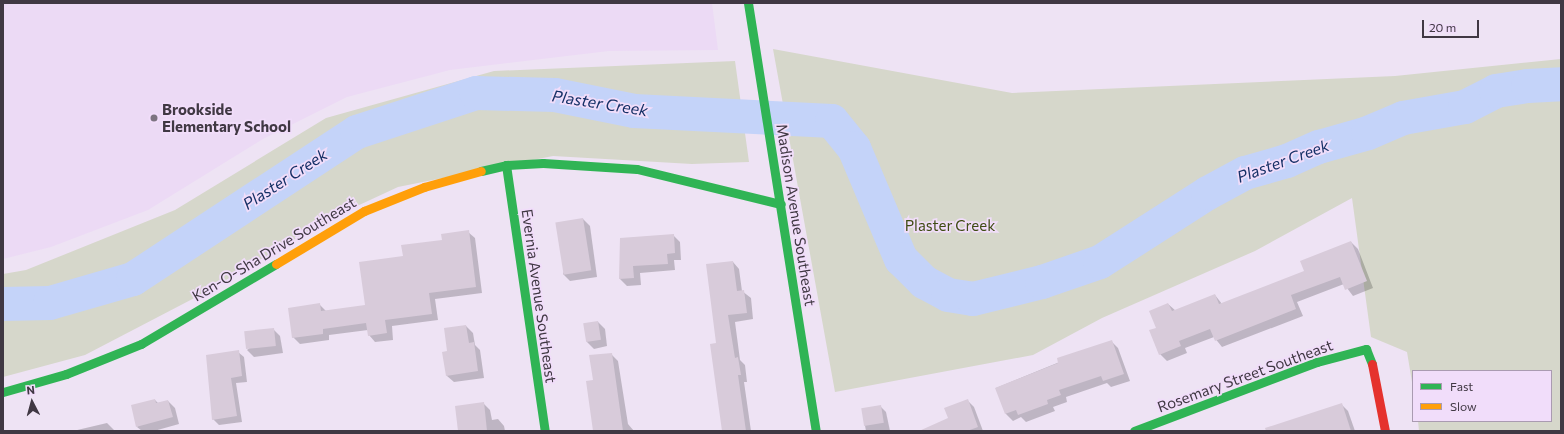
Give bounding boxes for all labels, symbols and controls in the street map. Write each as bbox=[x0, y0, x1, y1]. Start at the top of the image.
scale bar bbox=[1424, 12, 1481, 38]
text: 20 m bbox=[1429, 20, 1456, 34]
water label: Plaster Creek bbox=[551, 86, 649, 120]
place label: Brookside Elementary School bbox=[162, 100, 291, 135]
marker: Brookside Elementary School bbox=[149, 113, 159, 123]
street label: Madison Avenue Southeast bbox=[773, 123, 819, 307]
water label: Plaster Creek bbox=[1234, 135, 1332, 187]
water label: Plaster Creek bbox=[239, 145, 331, 213]
street label: Ken-O-Sha Drive Southeast bbox=[189, 193, 359, 305]
street label: Evernia Avenue Southeast bbox=[518, 208, 560, 384]
park label: Plaster Creek bbox=[905, 217, 995, 235]
street label: Rosemary Street Southeast bbox=[1155, 336, 1335, 416]
legend bbox=[1412, 370, 1552, 422]
text: Fast bbox=[1450, 379, 1473, 393]
north arrow bbox=[12, 382, 52, 422]
text: N bbox=[26, 383, 35, 396]
text: Slow bbox=[1450, 399, 1477, 413]

